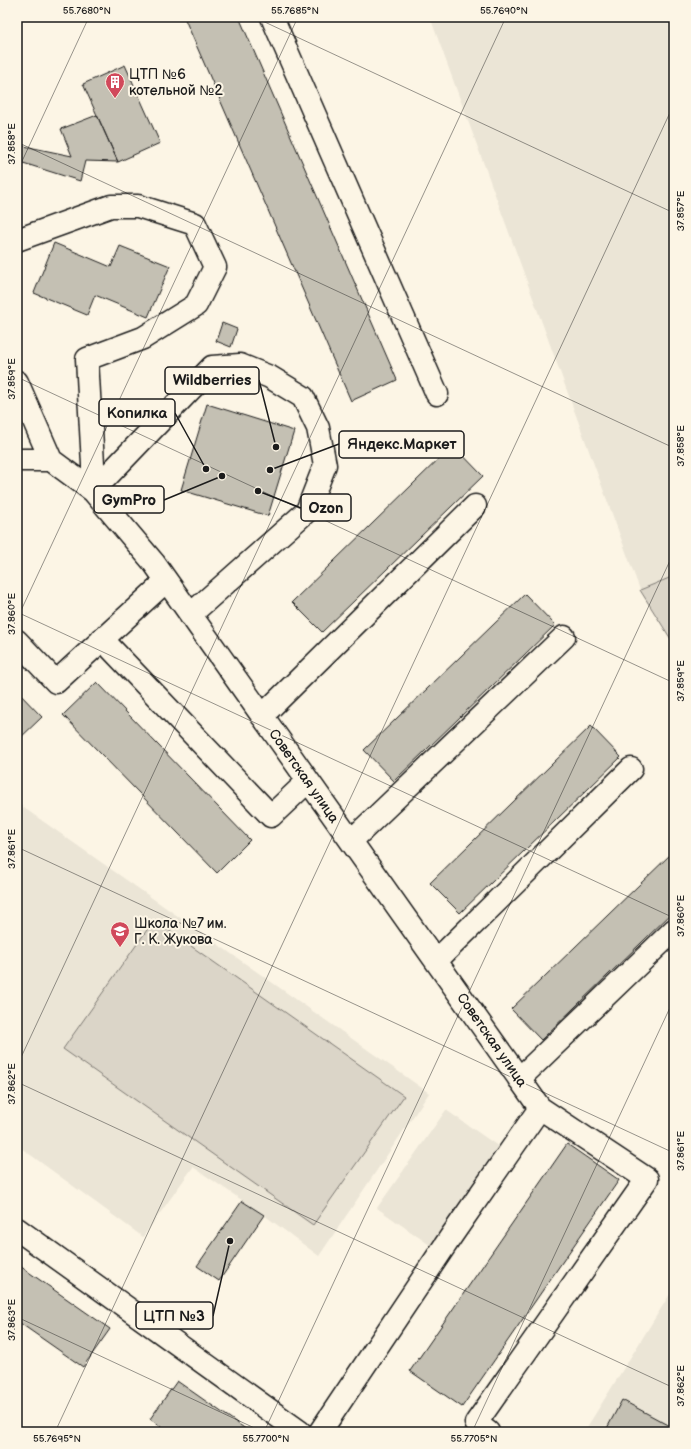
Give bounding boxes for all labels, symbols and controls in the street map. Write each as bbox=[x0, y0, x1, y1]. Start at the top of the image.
text: 55.7680°N bbox=[63, 5, 111, 17]
text: 55.7685°N bbox=[271, 5, 319, 17]
text: 55.7690°N bbox=[480, 5, 528, 17]
place label: ЦТП №6 котельной №2 bbox=[129, 66, 223, 99]
building icon: ЦТП №6 котельной №2 bbox=[104, 71, 126, 99]
text: 37.858°E bbox=[6, 123, 18, 165]
text: 37.857°E bbox=[675, 190, 687, 231]
text: 37.859°E bbox=[6, 358, 18, 400]
callout: Wildberries bbox=[165, 367, 259, 394]
text: Wildberries bbox=[173, 371, 251, 390]
callout: Копилка bbox=[99, 399, 175, 426]
text: Копилка bbox=[107, 404, 168, 423]
text: 37.858°E bbox=[675, 425, 687, 467]
callout: Яндекс.Маркет bbox=[339, 431, 464, 458]
text: Яндекс.Маркет bbox=[347, 435, 458, 454]
callout: GymPro bbox=[94, 486, 164, 513]
text: GymPro bbox=[102, 491, 157, 510]
callout: Ozon bbox=[301, 494, 351, 521]
text: Ozon bbox=[309, 499, 343, 518]
text: 37.860°E bbox=[6, 593, 18, 635]
text: 37.859°E bbox=[675, 660, 687, 702]
street label: Советская улица bbox=[265, 726, 343, 827]
text: 37.861°E bbox=[6, 829, 18, 869]
text: 37.860°E bbox=[675, 895, 687, 937]
place label: Школа №7 им. Г. К. Жукова bbox=[134, 915, 227, 948]
school or university icon: Школа №7 им. Г. К. Жукова bbox=[109, 920, 131, 948]
street label: Советская улица bbox=[453, 990, 531, 1091]
text: 37.862°E bbox=[6, 1063, 18, 1105]
text: 37.861°E bbox=[675, 1131, 687, 1171]
text: 37.863°E bbox=[6, 1299, 18, 1341]
callout: ЦТП №3 bbox=[136, 1302, 213, 1329]
text: ЦТП №3 bbox=[143, 1307, 205, 1326]
text: 37.862°E bbox=[675, 1365, 687, 1407]
text: 55.7695°N bbox=[33, 1433, 81, 1445]
text: 55.7700°N bbox=[242, 1433, 290, 1445]
text: 55.7705°N bbox=[451, 1433, 497, 1445]

